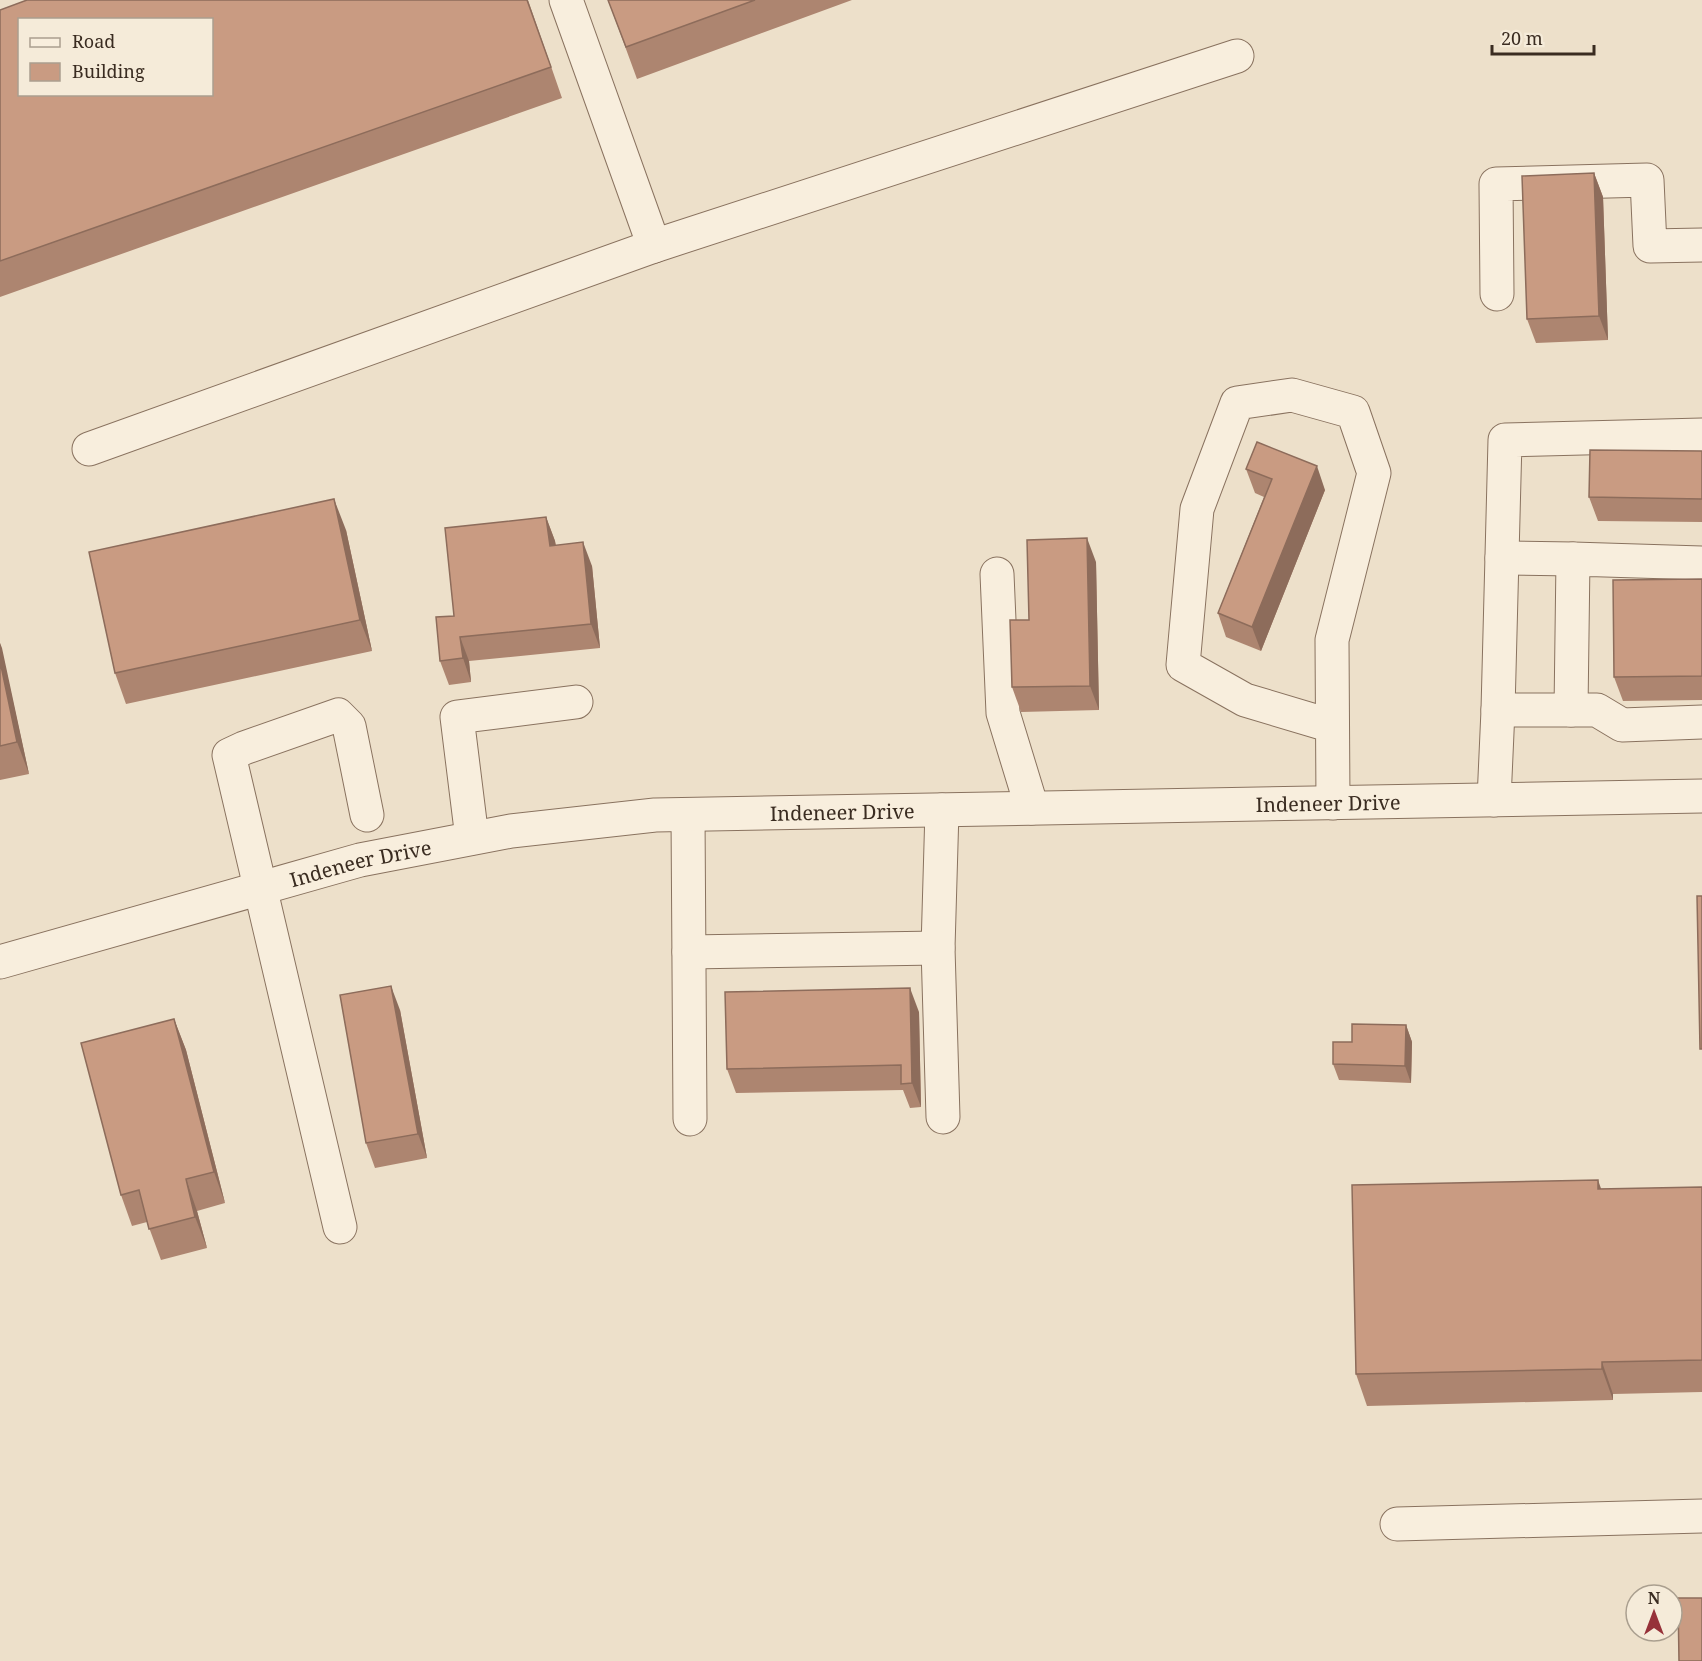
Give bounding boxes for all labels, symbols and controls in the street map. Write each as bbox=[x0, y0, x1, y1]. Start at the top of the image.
legend bbox=[18, 18, 213, 96]
scale bar bbox=[1492, 18, 1594, 56]
text: 20 m bbox=[1501, 26, 1543, 50]
text: Road bbox=[72, 29, 115, 53]
text: Building bbox=[72, 59, 145, 83]
street label: Indeneer Drive bbox=[1255, 788, 1401, 818]
street label: Indeneer Drive bbox=[769, 797, 915, 826]
street label: Indeneer Drive bbox=[286, 833, 434, 893]
north arrow bbox=[1624, 1583, 1684, 1643]
text: N bbox=[1648, 1587, 1661, 1609]

